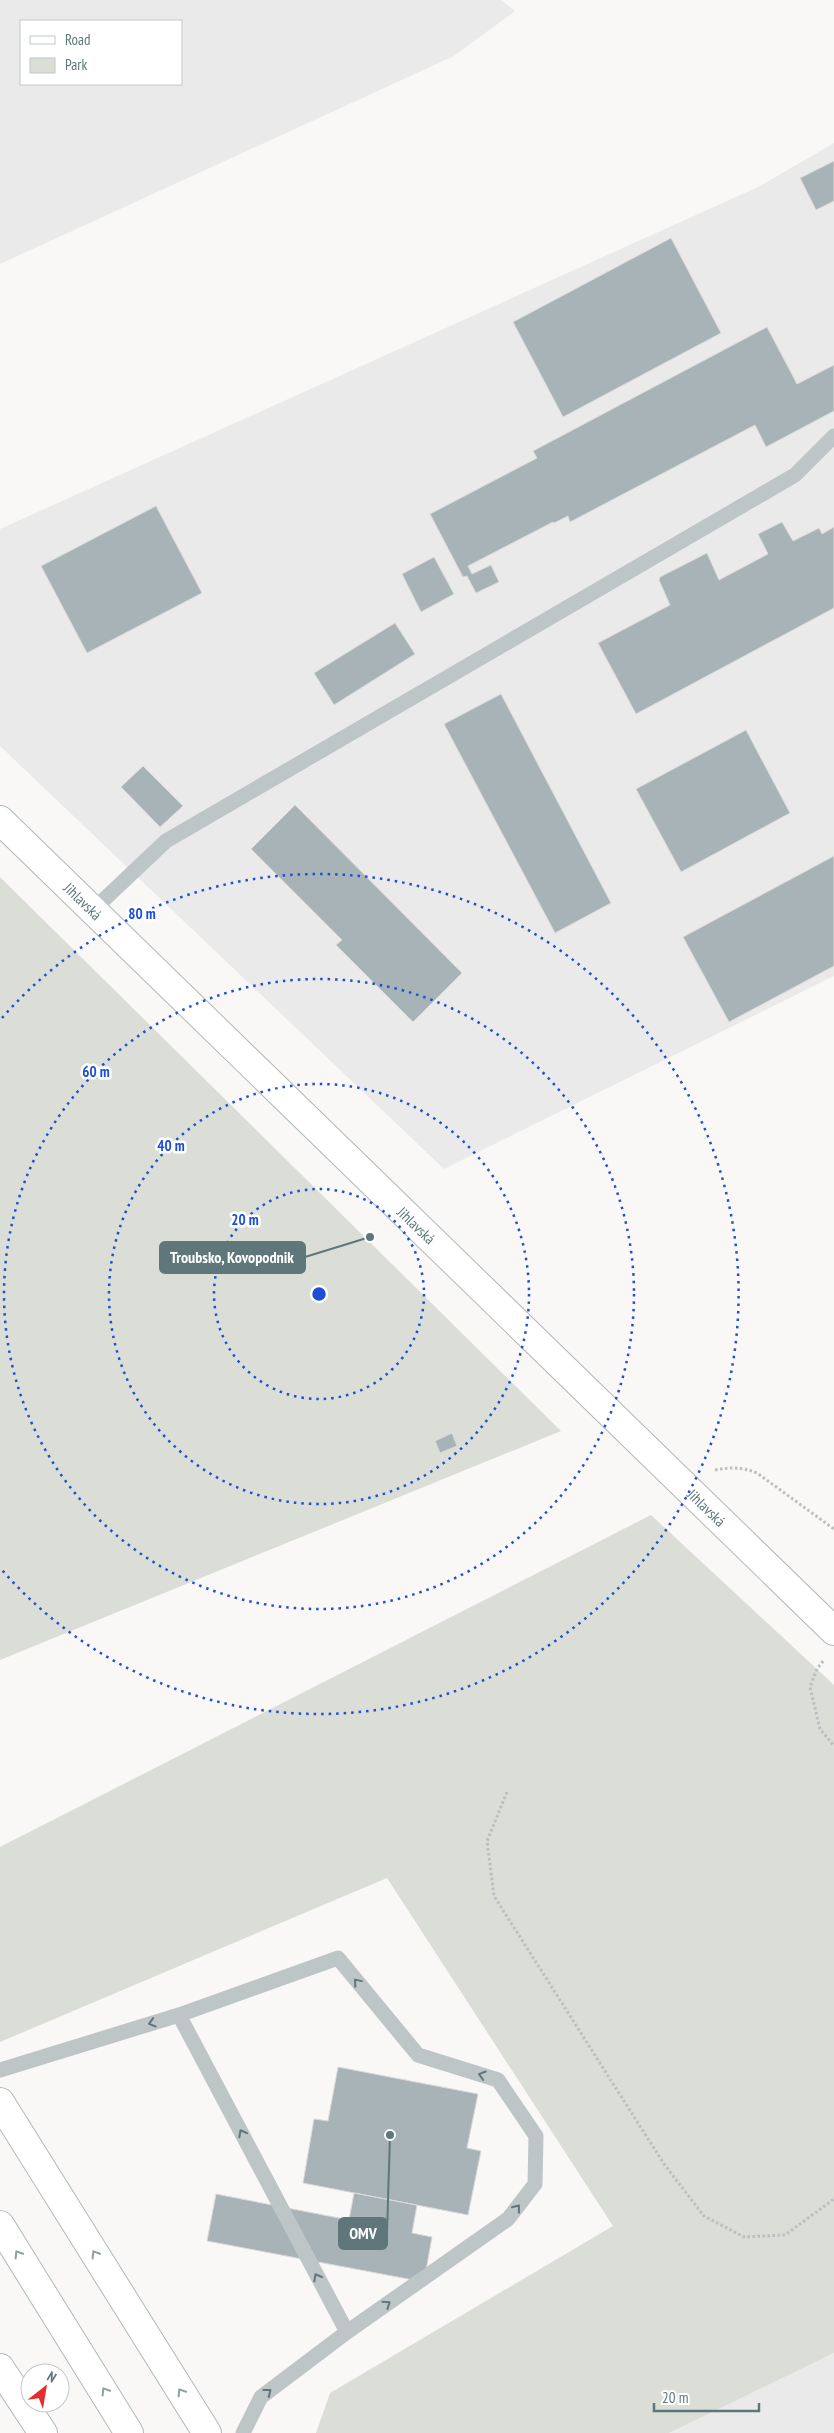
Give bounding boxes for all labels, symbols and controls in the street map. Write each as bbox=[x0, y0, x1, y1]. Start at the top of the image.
legend bbox=[20, 20, 182, 85]
text: Road bbox=[65, 30, 91, 49]
text: Park bbox=[65, 55, 87, 74]
street label: Jihlavská bbox=[59, 877, 106, 924]
text: 80 m bbox=[128, 904, 156, 923]
text: 60 m bbox=[82, 1062, 110, 1081]
text: 40 m bbox=[157, 1136, 185, 1155]
street label: Jihlavská bbox=[393, 1202, 440, 1248]
text: 20 m bbox=[231, 1210, 259, 1229]
callout: Troubsko, Kovopodnik bbox=[160, 1242, 305, 1273]
text: Troubsko, Kovopodnik bbox=[170, 1247, 294, 1267]
centre of rings bbox=[310, 1285, 328, 1303]
street label: Jihlavská bbox=[683, 1484, 730, 1530]
one-way arrow bbox=[354, 1978, 363, 1987]
one-way arrow bbox=[148, 2018, 156, 2028]
one-way arrow bbox=[478, 2071, 487, 2081]
one-way arrow bbox=[238, 2129, 248, 2138]
one-way arrow bbox=[511, 2204, 520, 2213]
callout: OMV bbox=[339, 2218, 387, 2249]
text: OMV bbox=[349, 2223, 378, 2243]
one-way arrow bbox=[15, 2250, 24, 2259]
one-way arrow bbox=[92, 2250, 101, 2259]
one-way arrow bbox=[314, 2273, 324, 2282]
one-way arrow bbox=[381, 2301, 391, 2310]
north arrow bbox=[20, 2363, 70, 2413]
text: N bbox=[44, 2367, 60, 2387]
scale bar bbox=[654, 2380, 759, 2412]
one-way arrow bbox=[101, 2387, 111, 2396]
one-way arrow bbox=[178, 2388, 187, 2397]
text: 20 m bbox=[662, 2388, 688, 2407]
one-way arrow bbox=[262, 2389, 271, 2398]

